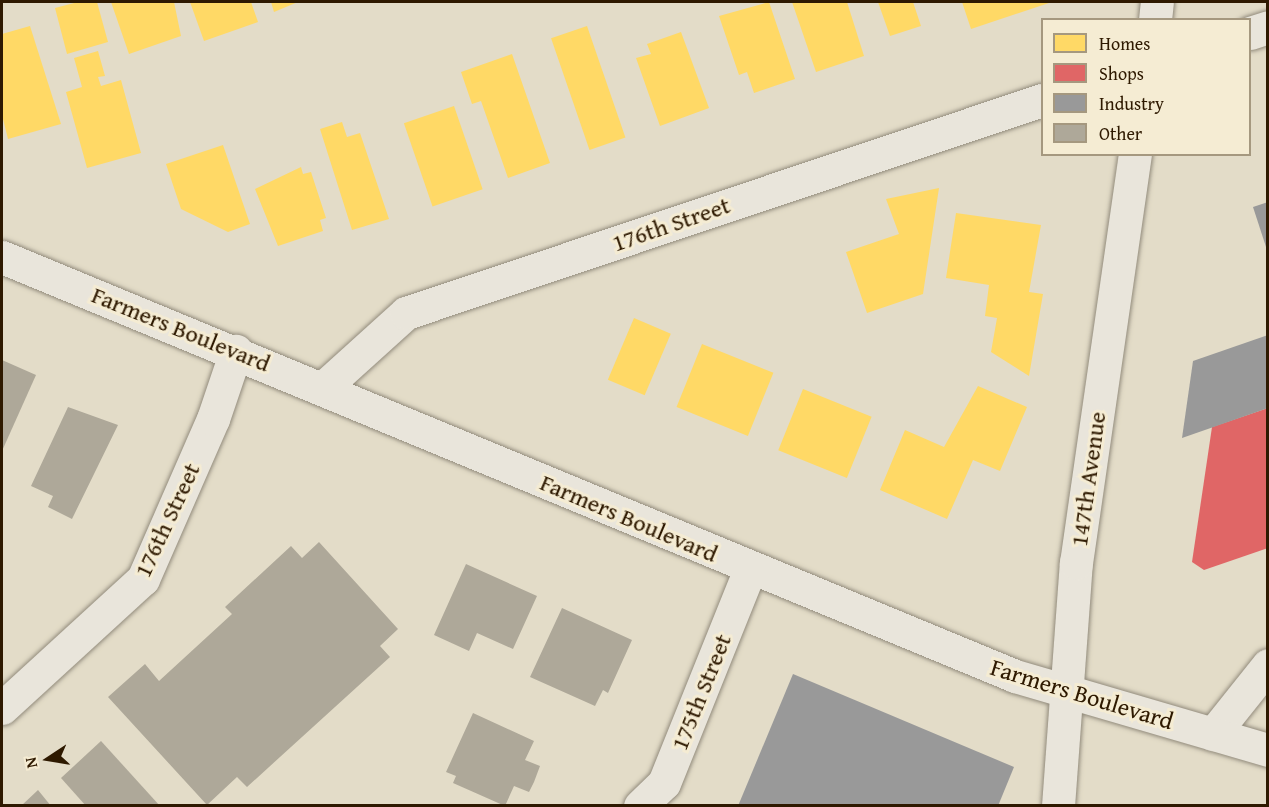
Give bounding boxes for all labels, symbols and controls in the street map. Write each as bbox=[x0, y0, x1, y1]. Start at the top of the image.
legend bbox=[1041, 18, 1251, 156]
text: Homes bbox=[1099, 30, 1150, 57]
text: Shops bbox=[1099, 60, 1144, 87]
text: Industry bbox=[1099, 90, 1164, 117]
text: Other bbox=[1099, 120, 1142, 147]
street label: 176th Street bbox=[608, 190, 734, 258]
street label: Farmers Boulevard bbox=[88, 280, 274, 378]
street label: 147th Avenue bbox=[1064, 410, 1112, 548]
street label: 176th Street bbox=[128, 458, 206, 582]
street label: Farmers Boulevard bbox=[536, 468, 722, 568]
street label: 175th Street bbox=[665, 630, 737, 754]
street label: Farmers Boulevard bbox=[987, 652, 1177, 736]
north arrow bbox=[18, 729, 78, 789]
text: N bbox=[18, 755, 43, 770]

